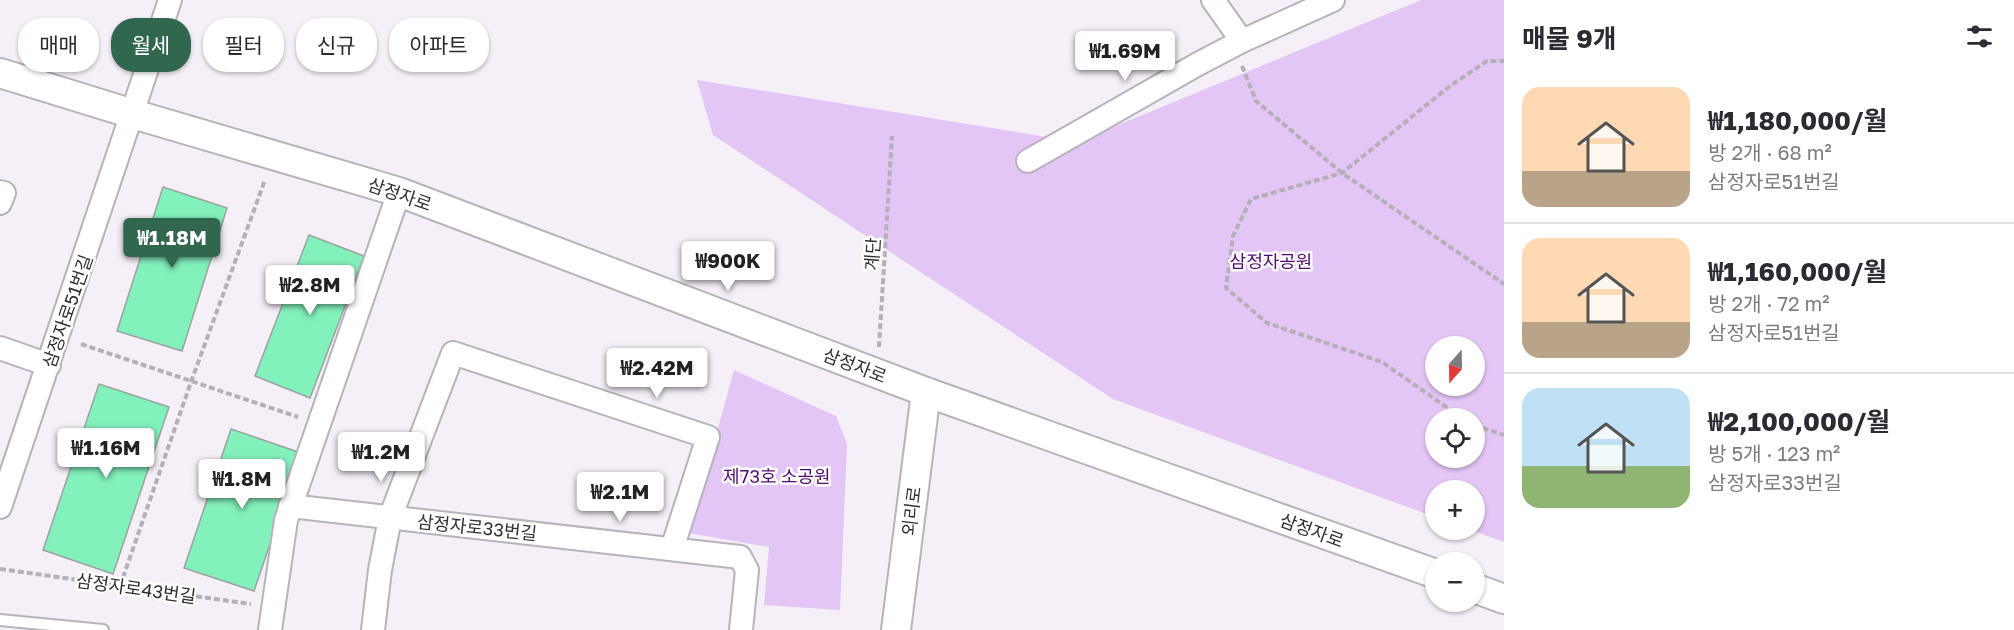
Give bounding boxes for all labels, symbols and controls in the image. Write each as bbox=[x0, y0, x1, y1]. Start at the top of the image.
chip: 매매 bbox=[18, 18, 99, 72]
chip: 월세 bbox=[111, 18, 191, 72]
chip: 필터 bbox=[203, 18, 284, 72]
chip: 신규 bbox=[296, 18, 377, 72]
chip: 아파트 bbox=[389, 18, 489, 72]
icon: filters bbox=[1963, 20, 1996, 53]
text: 매물 9개 bbox=[1522, 23, 1617, 54]
pin: ₩1.69M bbox=[1076, 31, 1174, 82]
text: ₩1.69M bbox=[1089, 38, 1161, 62]
text: ₩1,180,000/월 bbox=[1708, 105, 1887, 136]
icon: home bbox=[1570, 111, 1642, 183]
text: 방 2개 · 68 m² bbox=[1708, 140, 1832, 164]
text: 삼정자로51번길 bbox=[1708, 169, 1840, 193]
street label: 삼정자로 bbox=[365, 173, 435, 215]
pin: ₩1.18M bbox=[123, 218, 221, 269]
text: ₩1.18M bbox=[137, 225, 207, 249]
street label: 계단 bbox=[860, 237, 884, 271]
pin: ₩900K bbox=[686, 241, 770, 292]
text: ₩900K bbox=[696, 248, 761, 272]
park label: 삼정자공원 bbox=[1230, 250, 1312, 272]
street label: 삼정자로51번길 bbox=[37, 251, 97, 371]
text: ₩1,160,000/월 bbox=[1708, 256, 1887, 287]
icon: home bbox=[1570, 262, 1642, 334]
pin: ₩2.8M bbox=[268, 265, 352, 316]
text: ₩2.8M bbox=[280, 272, 341, 296]
text: 방 2개 · 72 m² bbox=[1708, 291, 1830, 315]
text: 삼정자로51번길 bbox=[1708, 320, 1840, 344]
north arrow bbox=[1425, 336, 1485, 396]
map controls bbox=[1425, 336, 1485, 612]
street label: 삼정자로 bbox=[820, 343, 890, 387]
pin: ₩2.42M bbox=[608, 348, 706, 399]
text: ₩2.42M bbox=[621, 355, 693, 379]
text: ₩2,100,000/월 bbox=[1708, 406, 1890, 437]
button: locate bbox=[1425, 408, 1485, 468]
icon: home bbox=[1570, 412, 1642, 484]
pin: ₩1.16M bbox=[57, 428, 155, 479]
pin: ₩1.2M bbox=[339, 432, 423, 483]
text: ₩1.16M bbox=[71, 435, 141, 459]
text: ₩1.2M bbox=[352, 439, 410, 463]
text: 방 5개 · 123 m² bbox=[1708, 441, 1840, 465]
pin: ₩1.8M bbox=[200, 459, 284, 510]
park label: 제73호 소공원 bbox=[723, 465, 831, 487]
text: ₩1.8M bbox=[212, 466, 272, 490]
text: 삼정자로33번길 bbox=[1708, 470, 1842, 494]
pin: ₩2.1M bbox=[578, 472, 662, 523]
text: ₩2.1M bbox=[591, 479, 649, 503]
button: + bbox=[1425, 480, 1485, 540]
street label: 외리로 bbox=[897, 485, 925, 537]
street label: 삼정자로 bbox=[1277, 508, 1347, 552]
street label: 삼정자로33번길 bbox=[416, 510, 538, 544]
button: − bbox=[1425, 552, 1485, 612]
street label: 삼정자로43번길 bbox=[75, 569, 197, 607]

